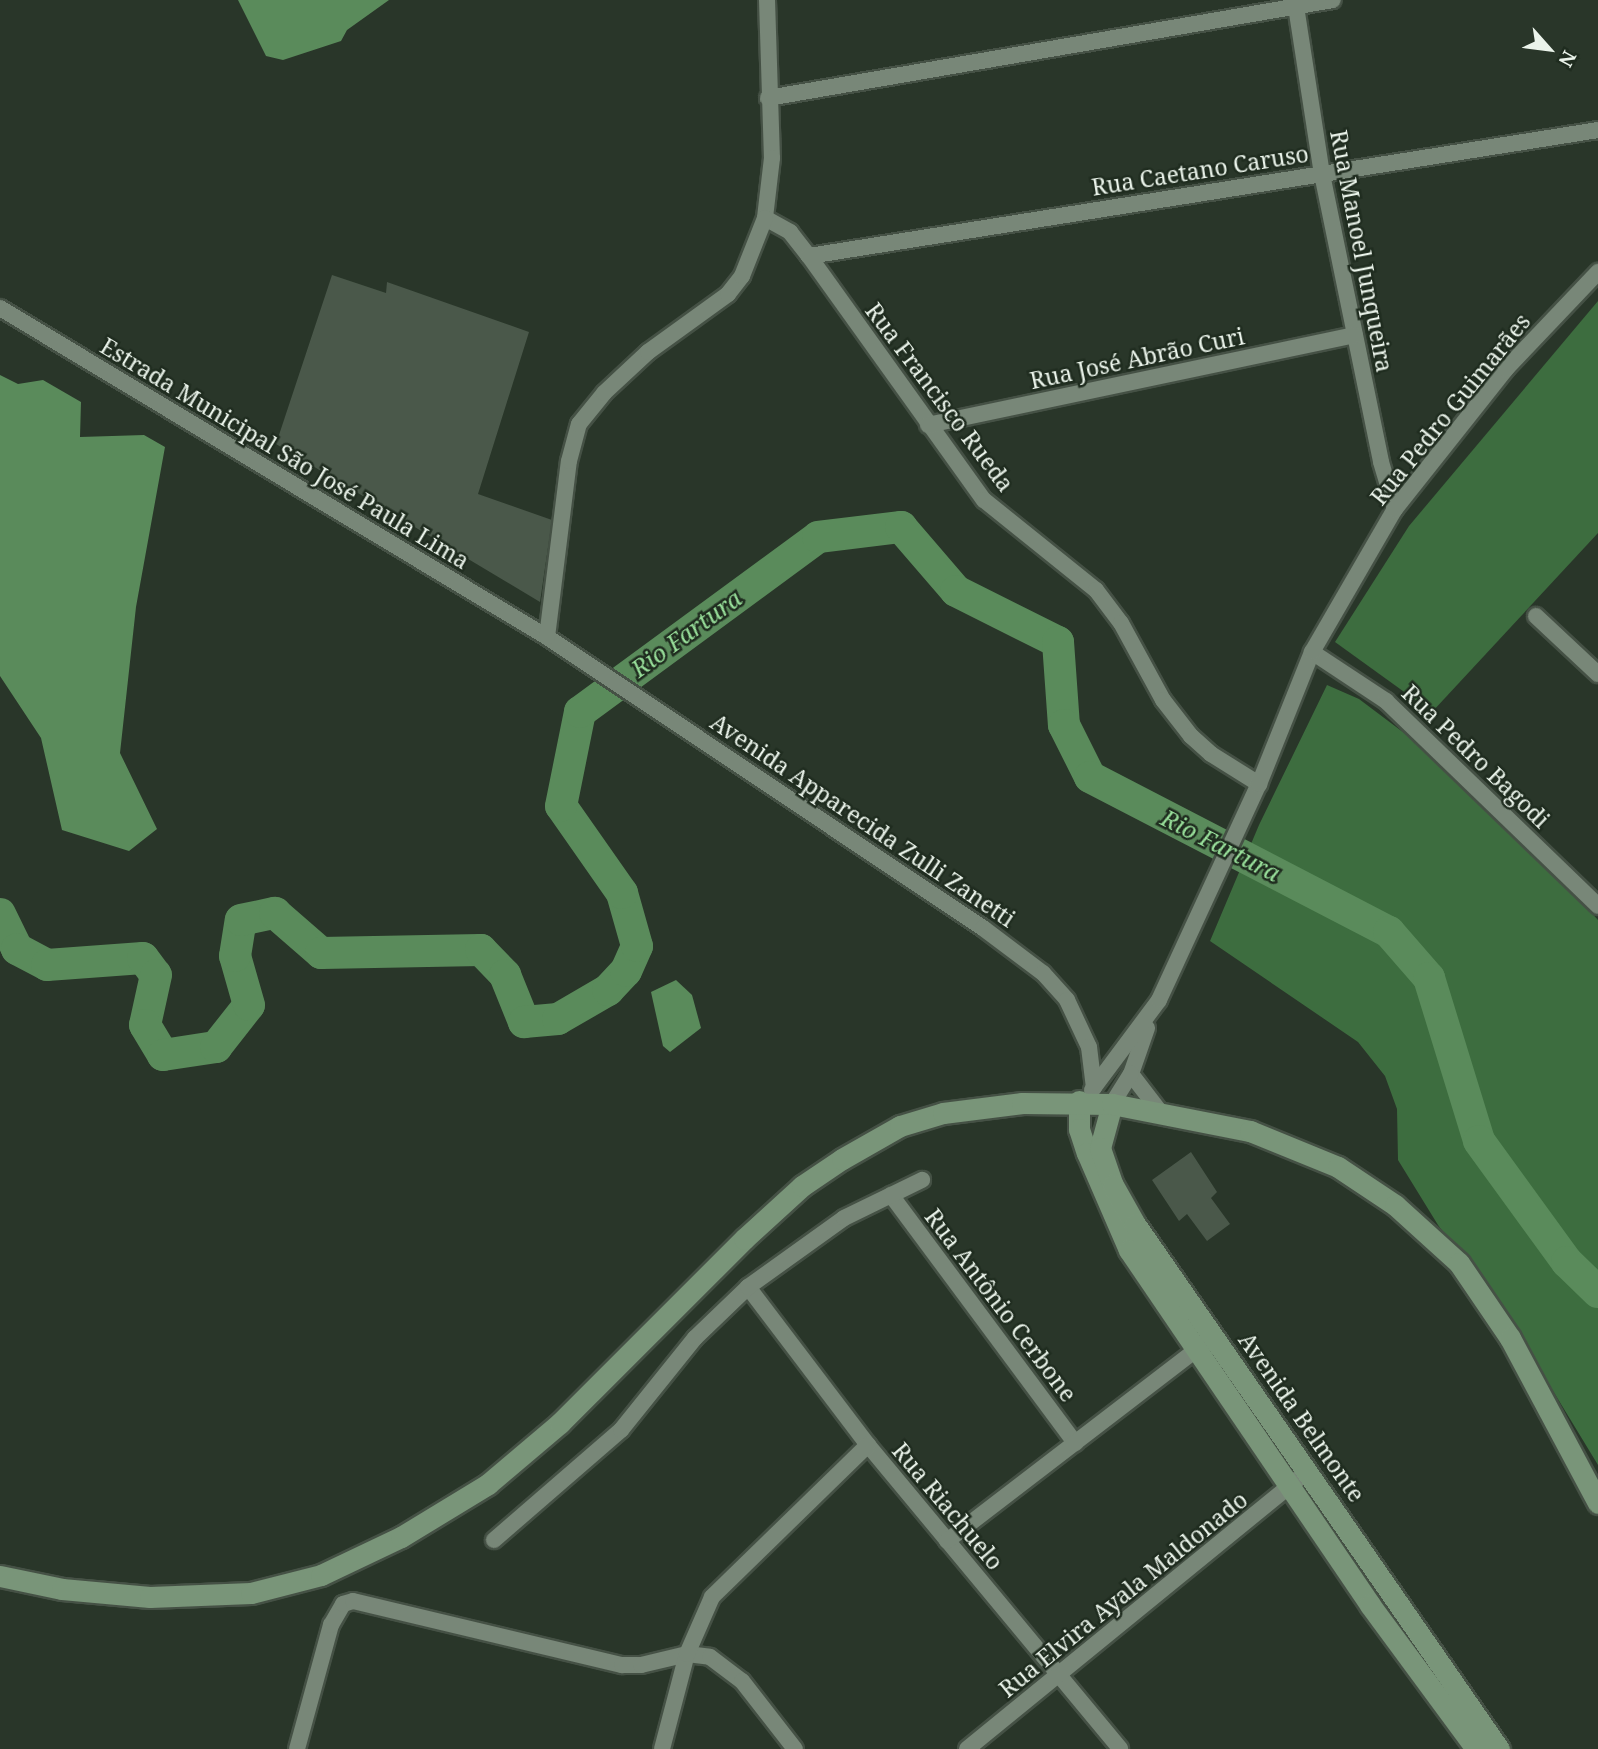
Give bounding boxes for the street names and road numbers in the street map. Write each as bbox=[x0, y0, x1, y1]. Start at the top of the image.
street label: Rua Manoel Junqueira bbox=[1325, 128, 1399, 374]
street label: Rua Caetano Caruso bbox=[1090, 139, 1310, 201]
street label: Rua Francisco Rueda bbox=[860, 297, 1020, 497]
street label: Rua Pedro Guimarães bbox=[1364, 308, 1536, 510]
street label: Rua José Abrão Curi bbox=[1027, 322, 1247, 394]
street label: Estrada Municipal São José Paula Lima bbox=[96, 332, 474, 574]
street label: Rua Pedro Bagodi bbox=[1397, 679, 1555, 833]
street label: Avenida Apparecida Zulli Zanetti bbox=[706, 708, 1020, 932]
street label: Rua Antônio Cerbone bbox=[919, 1203, 1083, 1407]
street label: Avenida Belmonte bbox=[1233, 1327, 1371, 1507]
street label: Rua Riachuelo bbox=[887, 1437, 1009, 1575]
street label: Rua Elvira Ayala Maldonado bbox=[993, 1485, 1253, 1703]

